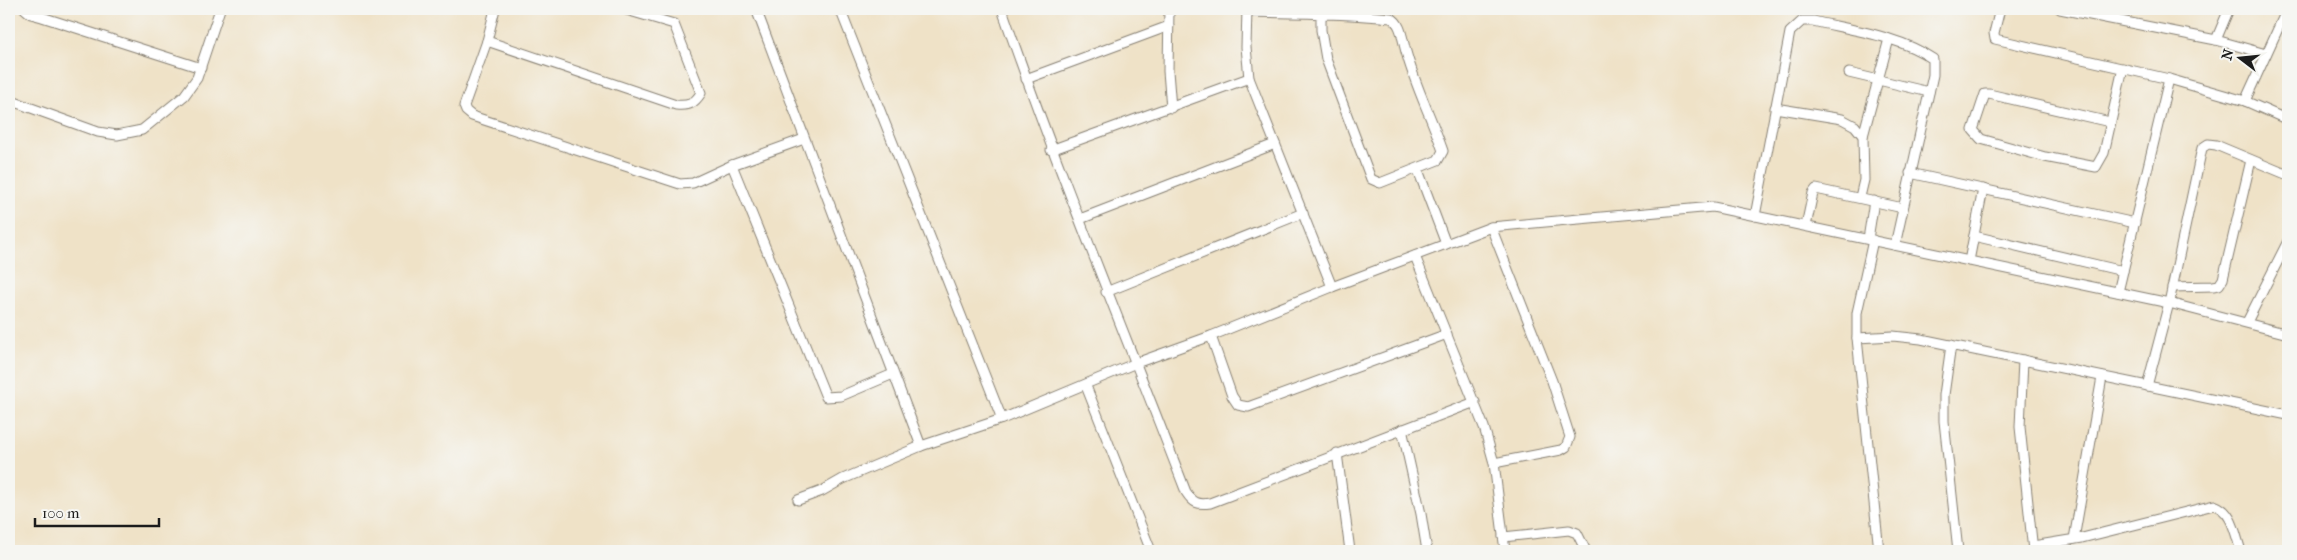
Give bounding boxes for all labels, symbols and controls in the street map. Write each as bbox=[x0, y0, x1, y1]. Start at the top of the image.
north arrow bbox=[2214, 32, 2264, 82]
text: N bbox=[2218, 47, 2238, 62]
scale bar bbox=[35, 495, 159, 527]
text: 100 m bbox=[42, 504, 80, 522]

